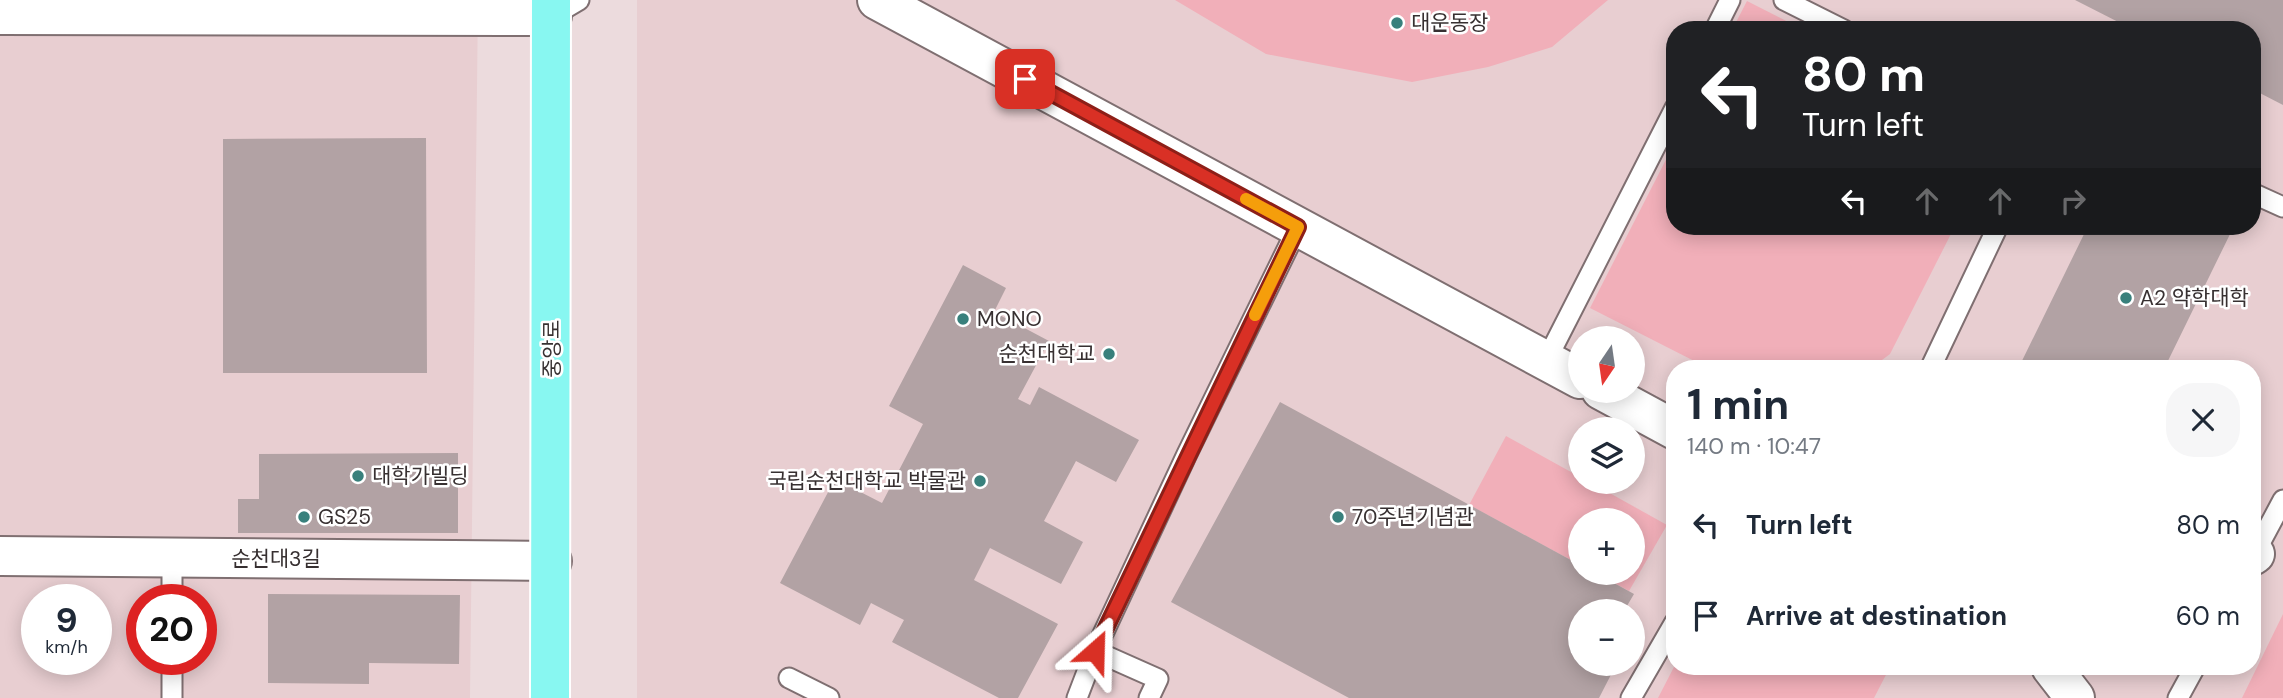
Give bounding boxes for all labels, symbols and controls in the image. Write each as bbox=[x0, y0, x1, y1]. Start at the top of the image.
place label: 대운동장 bbox=[1411, 9, 1488, 37]
marker: 대운동장 bbox=[1389, 15, 1405, 31]
text: 80 m bbox=[1802, 42, 1925, 106]
pin bbox=[995, 49, 1055, 109]
icon: left bbox=[1687, 49, 1778, 140]
icon: arrive bbox=[1006, 60, 1044, 98]
text: Turn left bbox=[1802, 104, 1924, 146]
icon: left bbox=[1835, 182, 1873, 220]
icon: ahead bbox=[1908, 182, 1946, 220]
icon: ahead bbox=[1981, 182, 2019, 220]
icon: right bbox=[2054, 182, 2092, 220]
place label: A2 약학대학 bbox=[2140, 284, 2249, 312]
marker: A2 약학대학 bbox=[2118, 290, 2134, 306]
place label: MONO bbox=[977, 305, 1042, 333]
marker: MONO bbox=[955, 311, 971, 327]
street label: 중앙로 bbox=[538, 320, 566, 378]
north arrow bbox=[1568, 326, 1645, 402]
map controls bbox=[1568, 326, 1645, 676]
place label: 순천대학교 bbox=[998, 340, 1095, 368]
marker: 순천대학교 bbox=[1101, 346, 1117, 362]
text: 1 min bbox=[1687, 377, 1789, 432]
button: close bbox=[2166, 383, 2240, 457]
button: layers bbox=[1568, 417, 1645, 494]
text: 140 m · 10:47 bbox=[1687, 431, 1821, 461]
place label: 대학가빌딩 bbox=[372, 462, 469, 490]
place label: 국립순천대학교 박물관 bbox=[767, 467, 966, 495]
marker: 대학가빌딩 bbox=[350, 468, 366, 484]
marker: 국립순천대학교 박물관 bbox=[972, 473, 988, 489]
place label: GS25 bbox=[318, 503, 371, 531]
place label: 70주년기념관 bbox=[1352, 503, 1474, 531]
icon: left bbox=[1687, 506, 1725, 544]
button: + bbox=[1568, 508, 1645, 585]
text: Turn left bbox=[1746, 508, 1853, 542]
text: 80 m bbox=[2176, 508, 2240, 542]
marker: GS25 bbox=[296, 509, 312, 525]
marker: 70주년기념관 bbox=[1330, 509, 1346, 525]
street label: 순천대3길 bbox=[231, 545, 321, 573]
speed limit sign: 20 bbox=[126, 584, 217, 675]
text: 9 bbox=[55, 597, 78, 643]
icon: arrive bbox=[1687, 597, 1725, 635]
button: − bbox=[1568, 599, 1645, 676]
text: Arrive at destination bbox=[1746, 599, 2007, 633]
text: 60 m bbox=[2176, 599, 2240, 633]
position arrow bbox=[1058, 614, 1132, 688]
text: km/h bbox=[45, 635, 88, 659]

